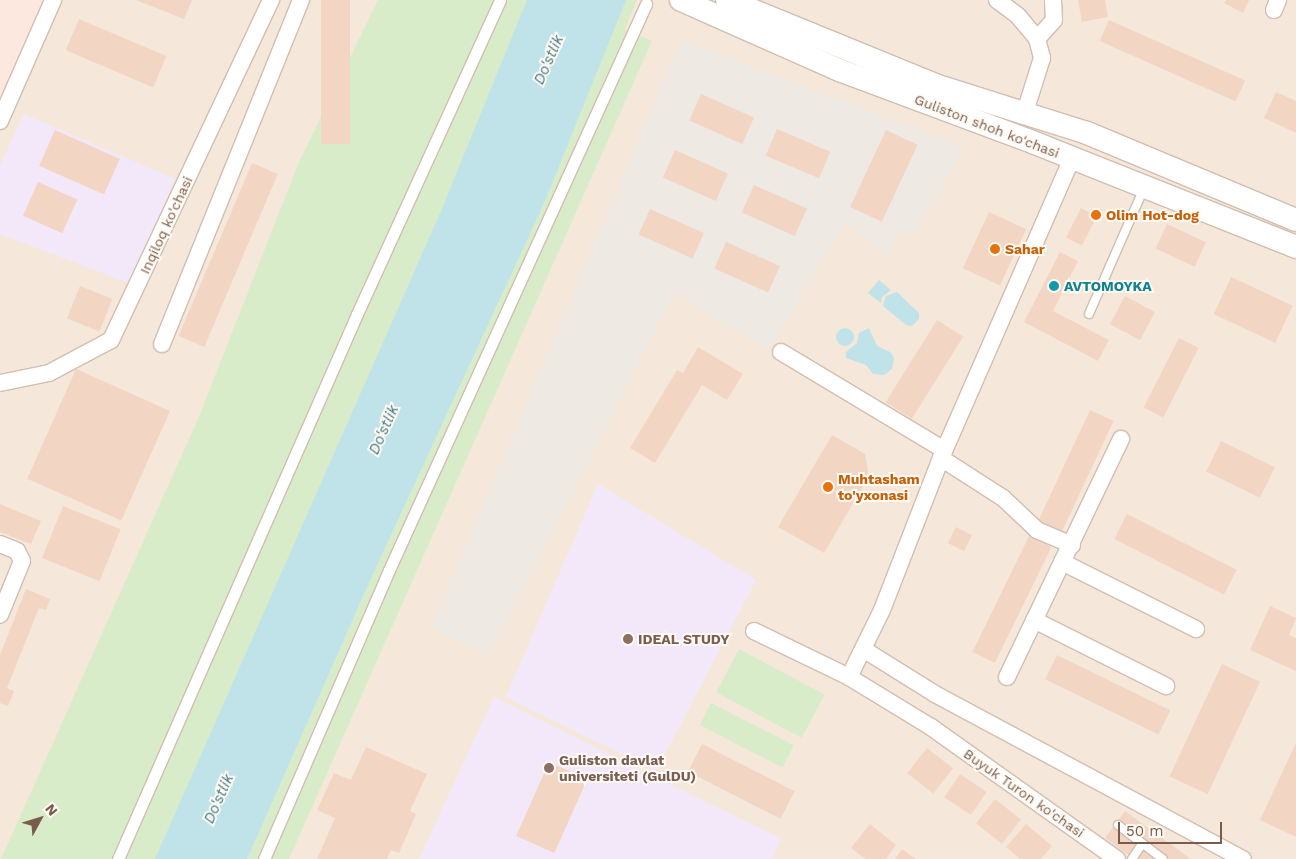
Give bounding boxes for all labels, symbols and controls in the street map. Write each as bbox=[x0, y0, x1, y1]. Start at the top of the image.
water label: Do'stlik bbox=[530, 33, 568, 87]
street label: Guliston shoh ko'chasi bbox=[912, 91, 1062, 161]
street label: Inqiloq ko'chasi bbox=[136, 173, 196, 277]
place label: Olim Hot-dog bbox=[1106, 207, 1199, 223]
marker: Olim Hot-dog bbox=[1090, 209, 1102, 221]
place label: Sahar bbox=[1005, 241, 1045, 257]
marker: Sahar bbox=[989, 243, 1001, 255]
place label: AVTOMOYKA bbox=[1064, 278, 1152, 294]
marker: AVTOMOYKA bbox=[1048, 280, 1060, 292]
water label: Do'stlik bbox=[365, 403, 403, 457]
place label: Muhtasham to'yxonasi bbox=[838, 471, 920, 504]
marker: Muhtasham to'yxonasi bbox=[822, 481, 834, 493]
place label: IDEAL STUDY bbox=[638, 631, 730, 647]
marker: IDEAL STUDY bbox=[622, 633, 634, 645]
street label: Buyuk Turon ko'chasi bbox=[960, 745, 1088, 841]
place label: Guliston davlat universiteti (GulDU) bbox=[559, 752, 696, 784]
marker: Guliston davlat universiteti (GulDU) bbox=[543, 762, 555, 774]
water label: Do'stlik bbox=[200, 772, 238, 826]
north arrow bbox=[15, 794, 65, 844]
text: N bbox=[42, 800, 61, 819]
scale bar bbox=[1121, 812, 1225, 844]
text: 50 m bbox=[1126, 822, 1163, 840]

